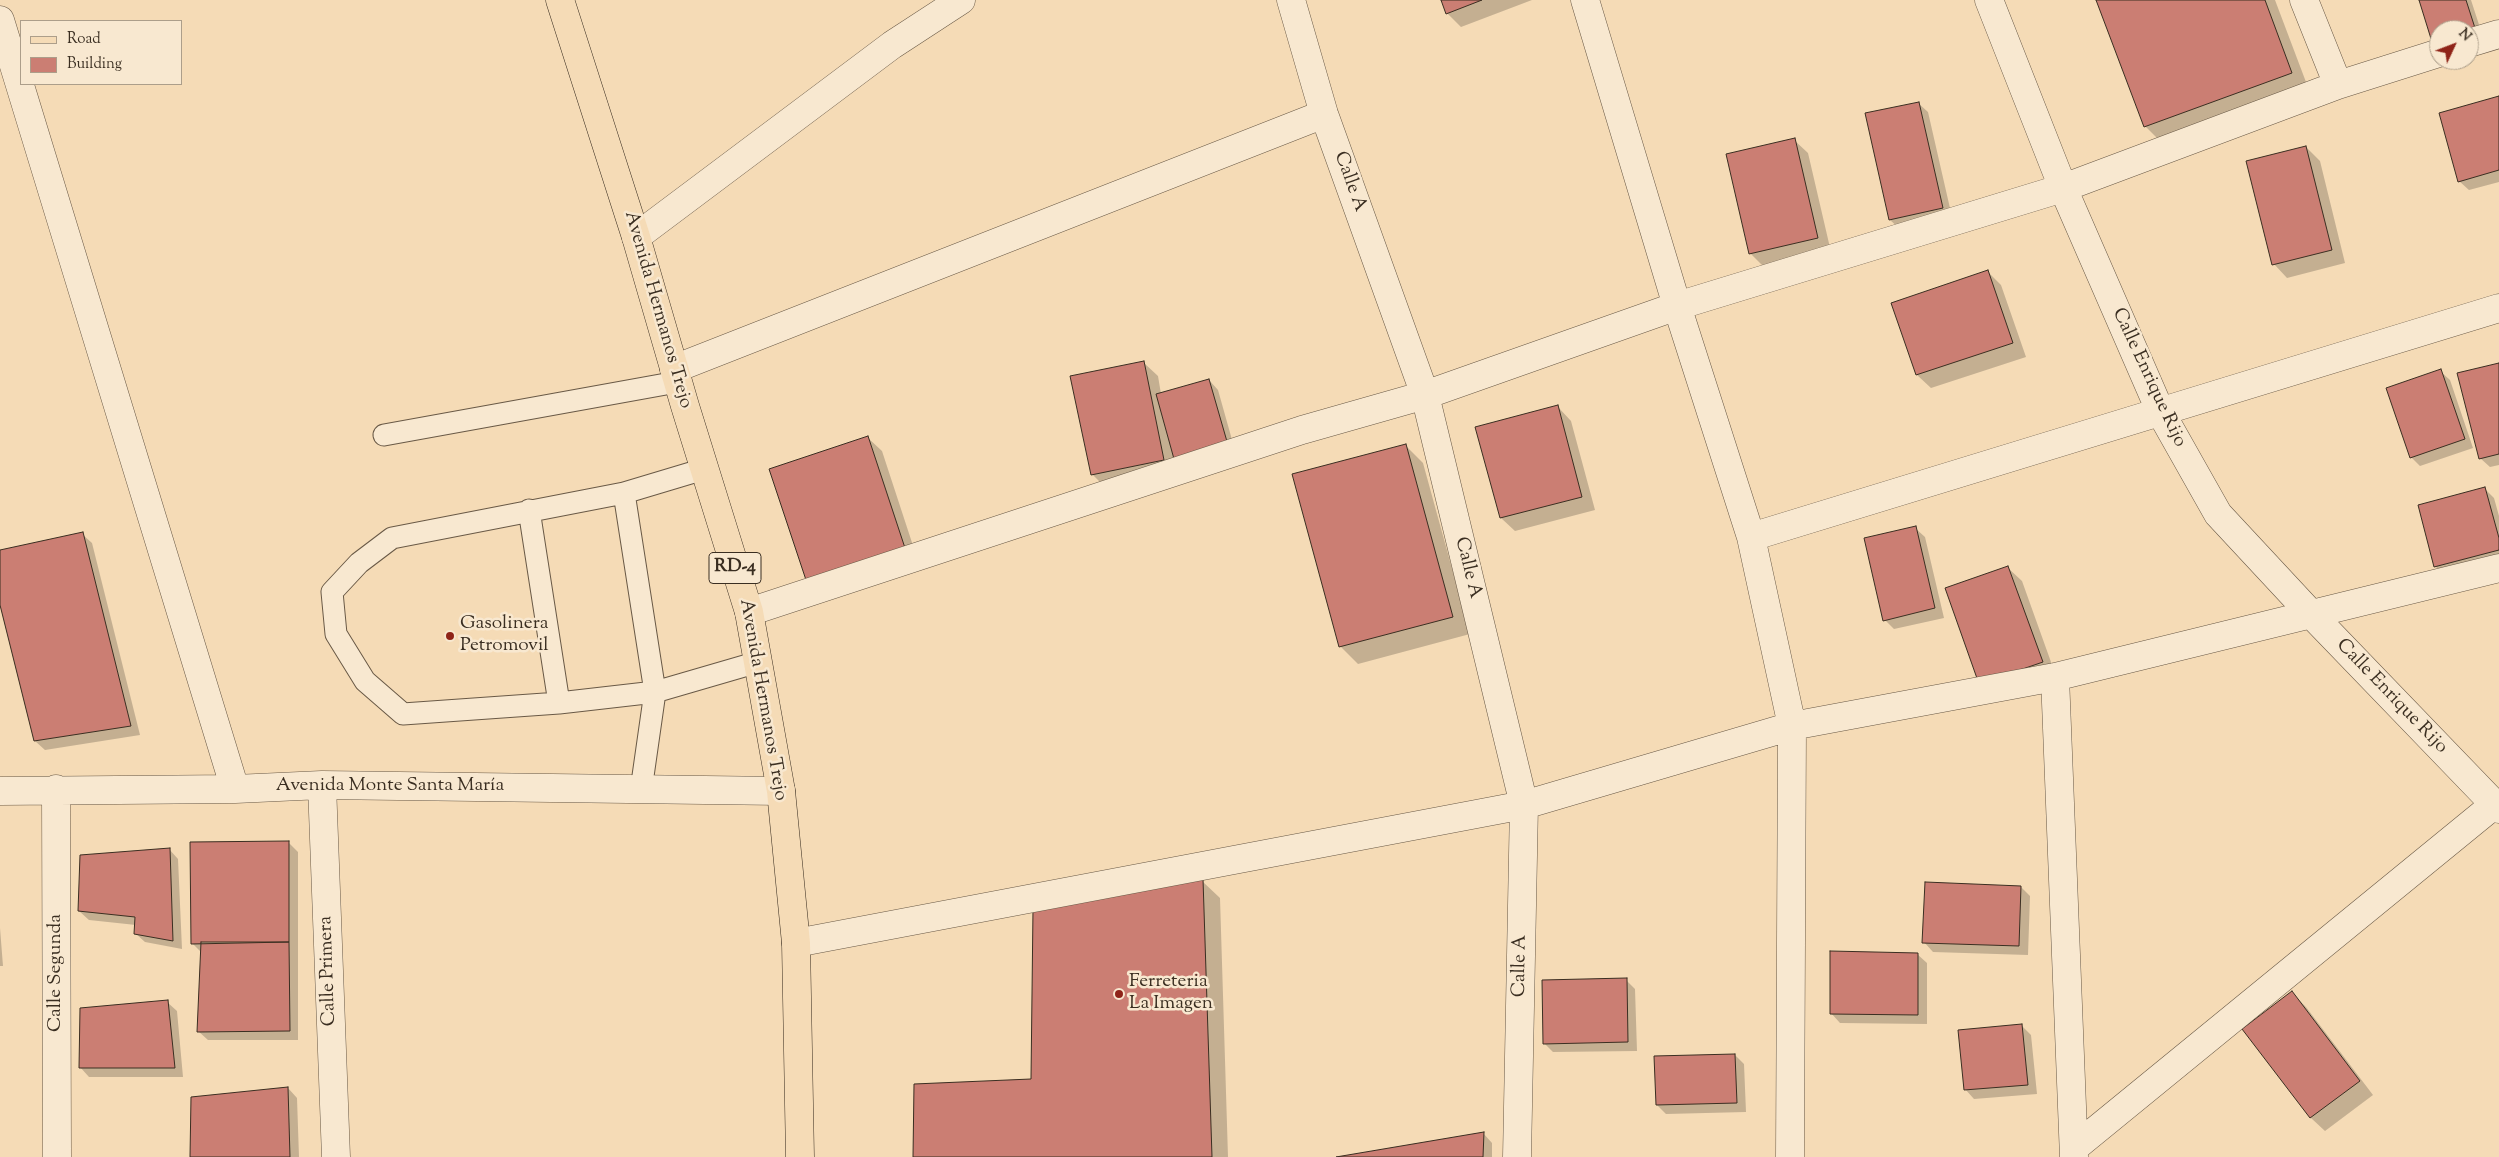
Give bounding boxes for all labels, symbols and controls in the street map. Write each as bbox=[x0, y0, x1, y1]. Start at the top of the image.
legend bbox=[20, 20, 182, 85]
north arrow bbox=[2429, 20, 2479, 70]
text: N bbox=[2453, 25, 2475, 46]
text: Road bbox=[67, 29, 101, 50]
text: Building bbox=[67, 54, 122, 75]
street label: Calle A bbox=[1328, 149, 1370, 215]
street label: Avenida Hermanos Trejo bbox=[618, 209, 696, 411]
street label: Calle Enrique Rijo bbox=[2106, 305, 2190, 451]
street label: Calle A bbox=[1448, 535, 1486, 601]
road number: RD-4 bbox=[709, 552, 761, 584]
street label: Avenida Hermanos Trejo bbox=[733, 597, 791, 803]
place label: Gasolinera Petromovil bbox=[460, 614, 549, 658]
marker: Gasolinera Petromovil bbox=[444, 630, 456, 642]
street label: Calle Enrique Rijo bbox=[2330, 635, 2452, 759]
street label: Avenida Monte Santa María bbox=[276, 776, 504, 798]
street label: Calle Segunda bbox=[46, 914, 68, 1032]
street label: Calle Primera bbox=[316, 915, 342, 1027]
street label: Calle A bbox=[1509, 935, 1533, 997]
place label: Ferreteria La Imagen bbox=[1129, 972, 1213, 1016]
marker: Ferreteria La Imagen bbox=[1113, 988, 1125, 1000]

